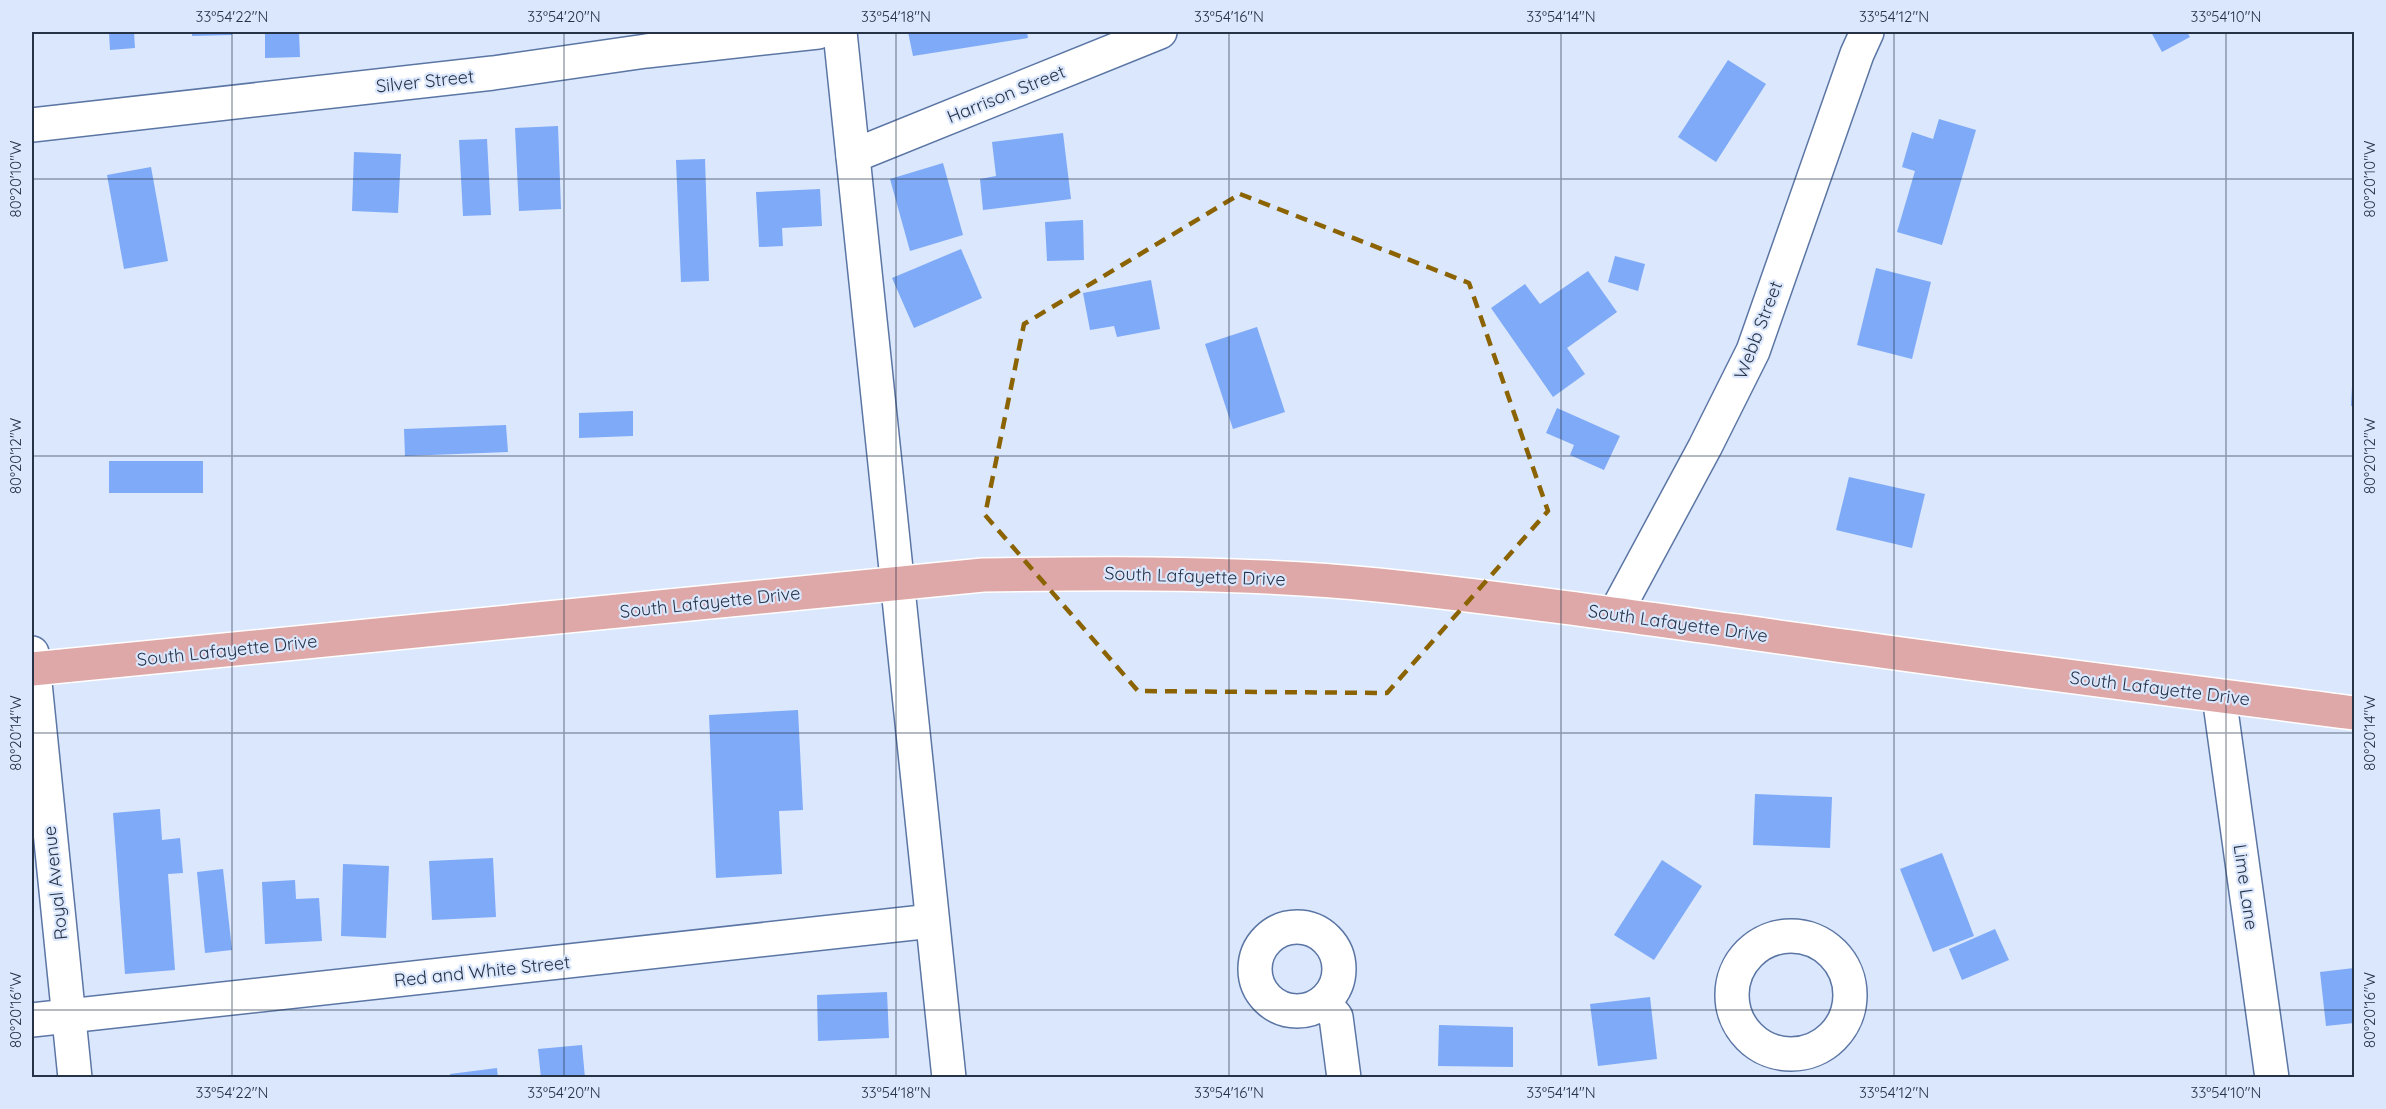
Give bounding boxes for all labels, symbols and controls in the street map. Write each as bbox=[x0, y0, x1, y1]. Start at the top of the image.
text: 33°54'22"N bbox=[196, 7, 268, 26]
text: 33°54'20"N bbox=[527, 7, 601, 26]
text: 33°54'18"N bbox=[861, 7, 931, 26]
text: 33°54'16"N bbox=[1194, 7, 1264, 26]
text: 33°54'14"N bbox=[1526, 7, 1596, 26]
text: 33°54'12"N bbox=[1859, 7, 1929, 26]
text: 33°54'10"N bbox=[2191, 7, 2261, 26]
street label: Harrison Street bbox=[944, 60, 1068, 128]
street label: Silver Street bbox=[375, 64, 475, 98]
text: 80°20'10"W bbox=[6, 140, 25, 217]
text: 80°20'10"W bbox=[2360, 140, 2379, 217]
street label: Webb Street bbox=[1729, 278, 1787, 382]
text: 80°20'12"W bbox=[6, 417, 25, 494]
text: 80°20'12"W bbox=[2360, 417, 2379, 494]
street label: South Lafayette Drive bbox=[1104, 561, 1286, 591]
street label: South Lafayette Drive bbox=[619, 581, 801, 623]
street label: South Lafayette Drive bbox=[1587, 599, 1769, 647]
street label: South Lafayette Drive bbox=[136, 629, 318, 671]
street label: South Lafayette Drive bbox=[2069, 666, 2251, 710]
text: 80°20'14"W bbox=[6, 695, 25, 771]
text: 80°20'14"W bbox=[2360, 695, 2379, 771]
street label: Royal Avenue bbox=[38, 825, 72, 941]
street label: Lime Lane bbox=[2229, 843, 2263, 931]
street label: Red and White Street bbox=[393, 950, 571, 992]
text: 80°20'16"W bbox=[6, 971, 25, 1048]
text: 80°20'16"W bbox=[2360, 971, 2379, 1048]
text: 33°54'22"N bbox=[196, 1083, 268, 1102]
text: 33°54'20"N bbox=[527, 1083, 601, 1102]
text: 33°54'18"N bbox=[861, 1083, 931, 1102]
text: 33°54'16"N bbox=[1194, 1083, 1264, 1102]
text: 33°54'14"N bbox=[1526, 1083, 1596, 1102]
text: 33°54'12"N bbox=[1859, 1083, 1929, 1102]
text: 33°54'10"N bbox=[2191, 1083, 2261, 1102]

